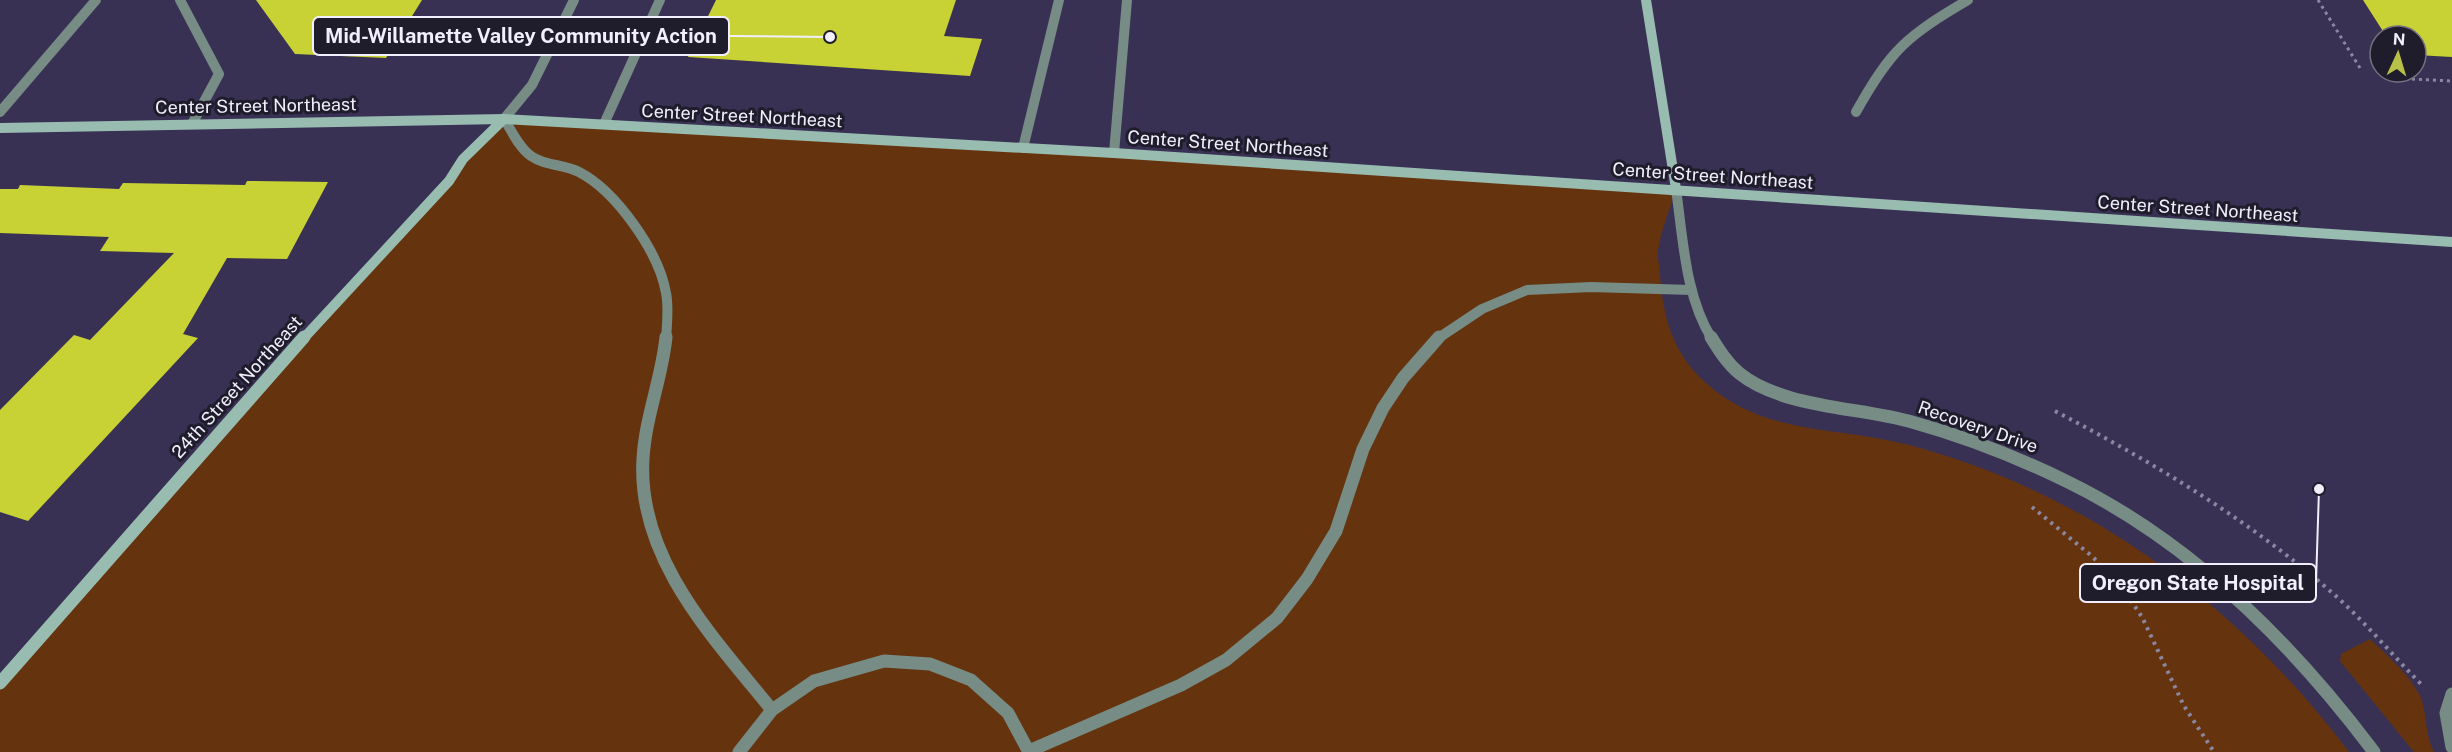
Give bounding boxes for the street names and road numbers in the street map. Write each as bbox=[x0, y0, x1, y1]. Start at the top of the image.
street label: Center Street Northeast bbox=[155, 93, 357, 118]
street label: Center Street Northeast bbox=[641, 100, 843, 131]
street label: Center Street Northeast bbox=[1127, 126, 1329, 161]
street label: Center Street Northeast bbox=[1612, 158, 1814, 193]
street label: Center Street Northeast bbox=[2097, 191, 2299, 226]
street label: 24th Street Northeast bbox=[167, 311, 306, 462]
street label: Recovery Drive bbox=[1916, 396, 2041, 457]

